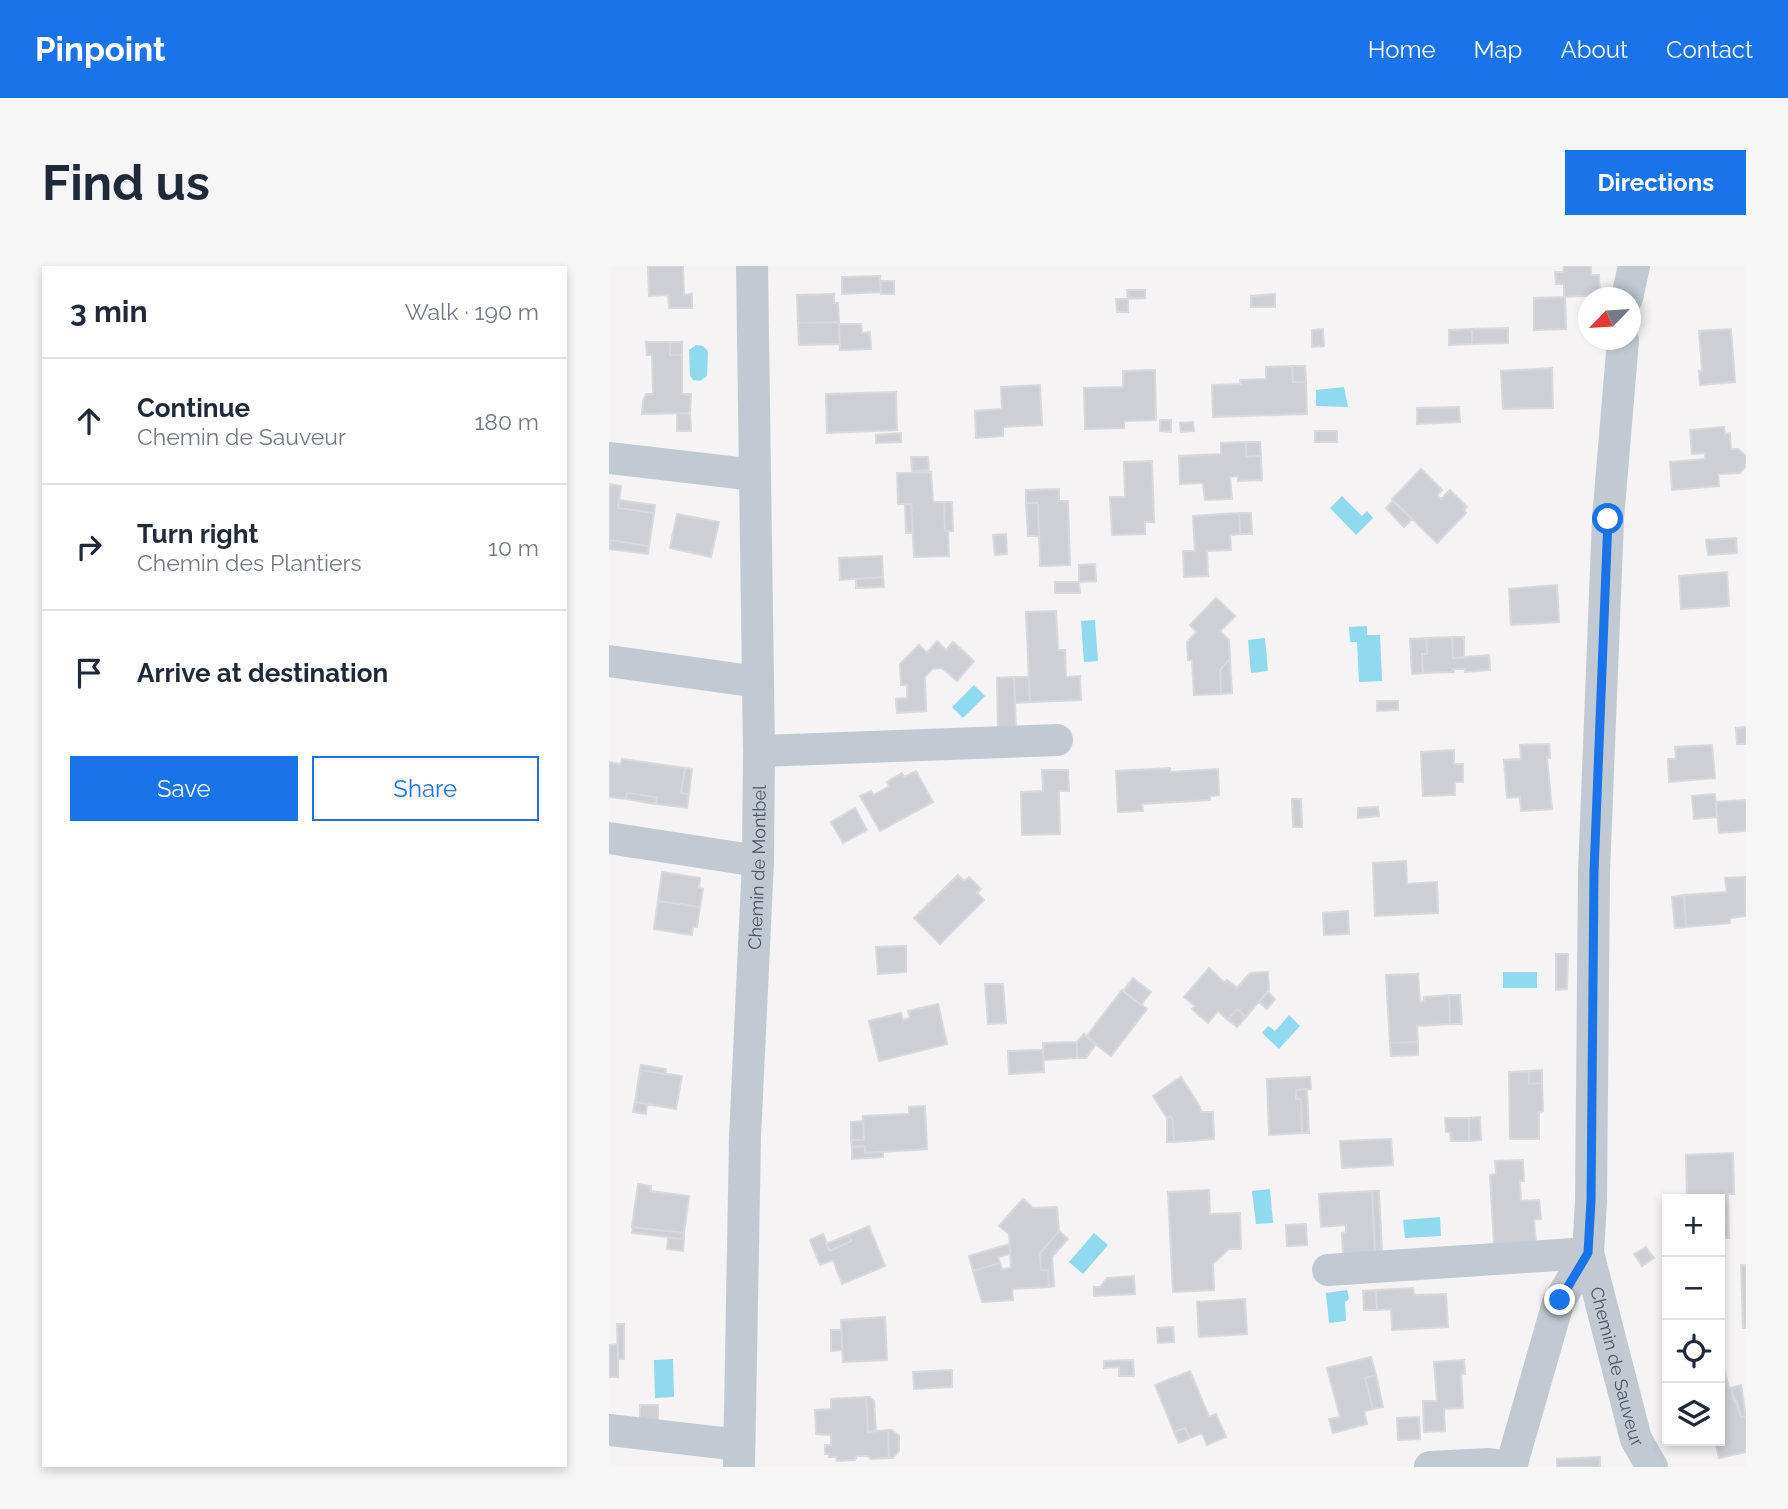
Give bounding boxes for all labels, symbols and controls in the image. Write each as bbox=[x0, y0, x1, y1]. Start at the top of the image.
text: Pinpoint bbox=[35, 30, 166, 69]
text: Home bbox=[1368, 35, 1436, 64]
text: Map bbox=[1474, 35, 1522, 64]
text: About bbox=[1560, 35, 1628, 64]
text: Contact bbox=[1666, 35, 1753, 64]
button: Directions bbox=[1565, 150, 1746, 215]
text: Find us bbox=[42, 154, 210, 211]
north arrow bbox=[1578, 287, 1641, 350]
text: 3 min bbox=[70, 294, 148, 329]
text: Walk · 190 m bbox=[405, 298, 539, 325]
text: Continue bbox=[137, 393, 250, 423]
icon: ahead bbox=[70, 402, 108, 440]
text: 180 m bbox=[474, 408, 539, 435]
text: Chemin de Sauveur bbox=[137, 423, 346, 450]
route start bbox=[1592, 503, 1623, 534]
text: Turn right bbox=[137, 519, 258, 549]
icon: right bbox=[70, 528, 108, 566]
text: 10 m bbox=[488, 534, 539, 561]
text: Chemin des Plantiers bbox=[137, 549, 362, 576]
icon: arrive bbox=[70, 654, 108, 692]
text: Arrive at destination bbox=[137, 658, 388, 688]
button: Save bbox=[70, 756, 298, 821]
button: Share bbox=[312, 756, 539, 821]
street label: Chemin de Montbel bbox=[743, 785, 769, 950]
map controls bbox=[1662, 1194, 1725, 1446]
button: + bbox=[1662, 1194, 1725, 1257]
button: − bbox=[1662, 1257, 1725, 1320]
route end bbox=[1544, 1284, 1575, 1315]
street label: Chemin de Sauveur bbox=[1587, 1284, 1649, 1451]
button: locate bbox=[1662, 1320, 1725, 1383]
button: layers bbox=[1662, 1383, 1725, 1446]

